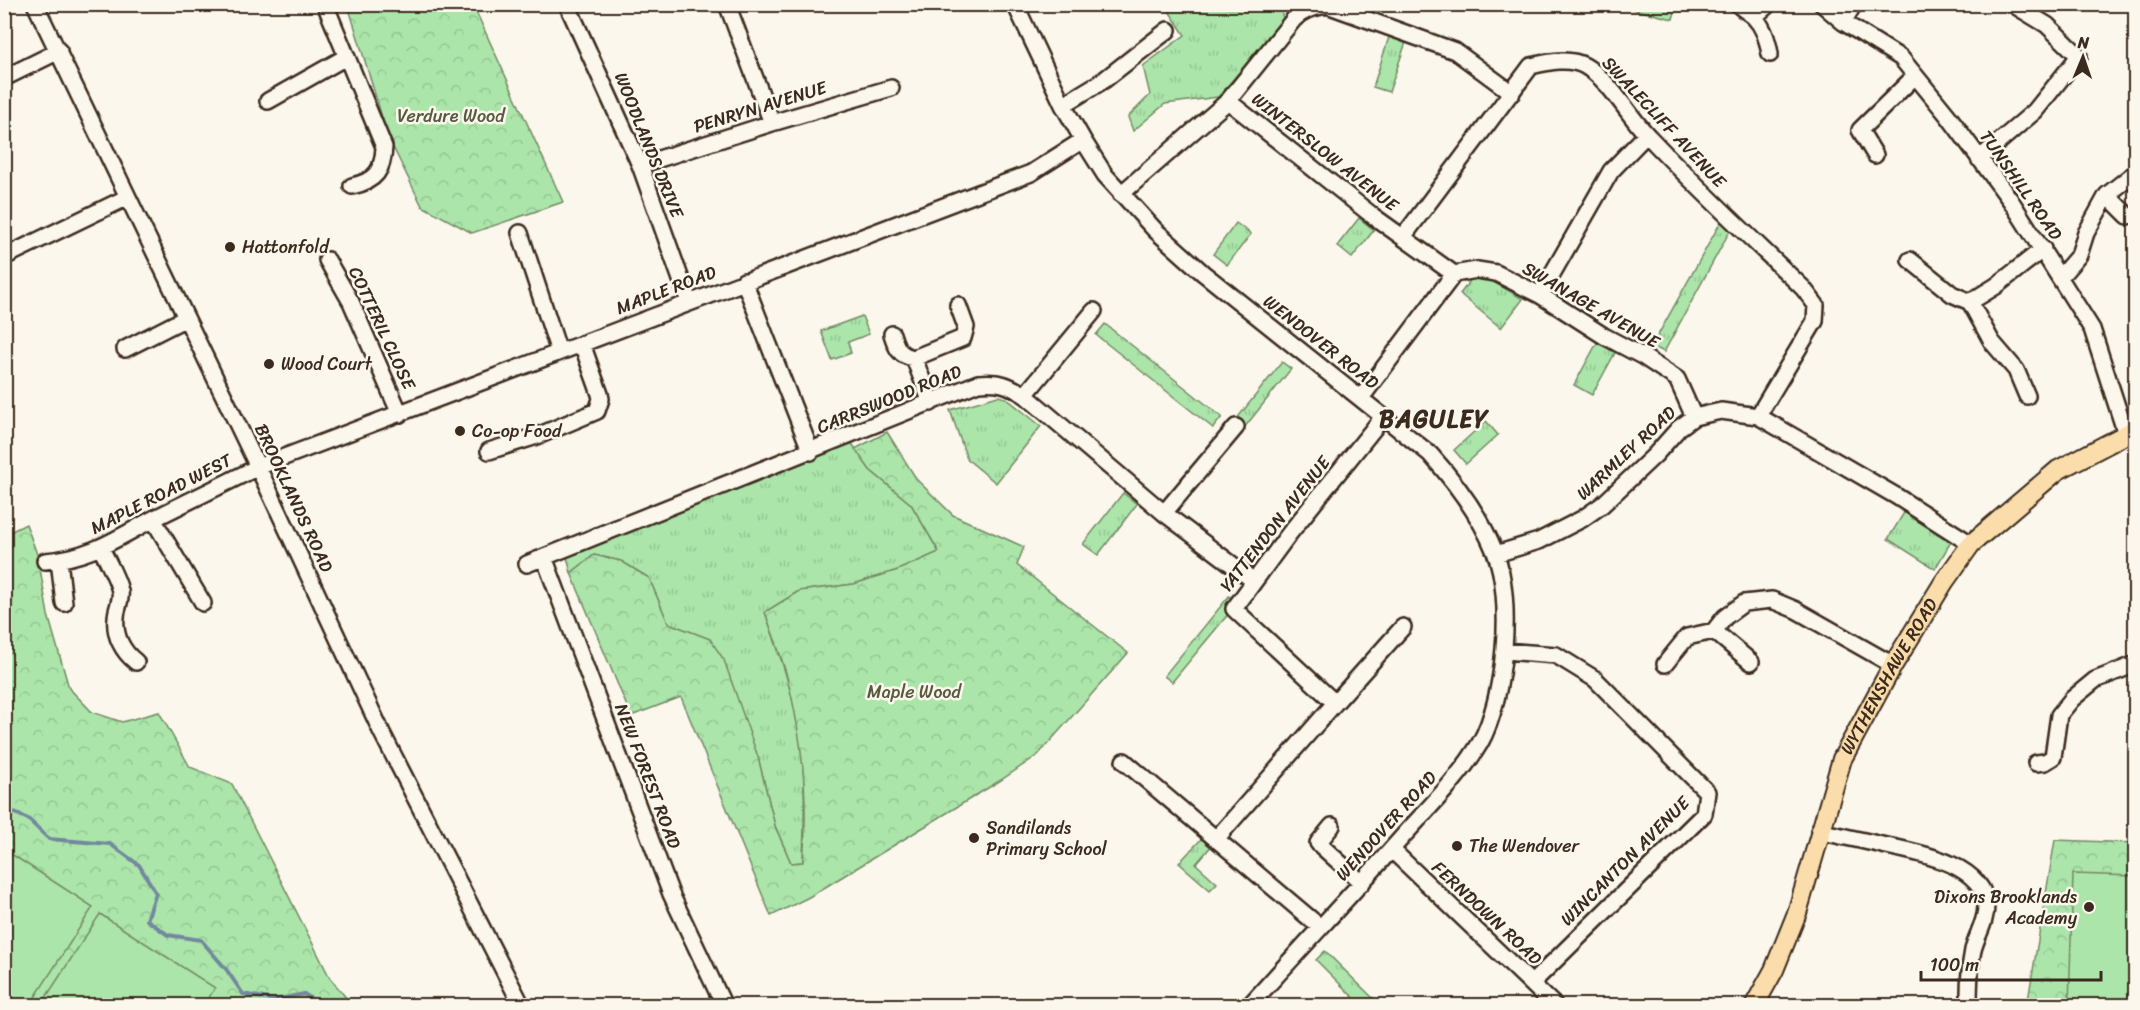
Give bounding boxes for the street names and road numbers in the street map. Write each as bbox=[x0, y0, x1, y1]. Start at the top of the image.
street label: SWALECLIFF AVENUE bbox=[1594, 48, 1735, 196]
street label: WOODLANDS DRIVE bbox=[605, 67, 693, 224]
street label: PENRYN AVENUE bbox=[690, 71, 831, 142]
street label: WINTERSLOW AVENUE bbox=[1244, 84, 1407, 221]
street label: TUNSHILL ROAD bbox=[1971, 123, 2071, 247]
street label: SWANAGE AVENUE bbox=[1516, 253, 1667, 358]
street label: MAPLE ROAD bbox=[611, 256, 721, 324]
street label: COTTERIL CLOSE bbox=[339, 261, 425, 396]
street label: WENDOVER ROAD bbox=[1256, 286, 1386, 398]
street label: CARRSWOOD ROAD bbox=[812, 355, 967, 443]
street label: WARMLEY ROAD bbox=[1568, 398, 1684, 508]
street label: BROOKLANDS ROAD bbox=[245, 418, 343, 578]
street label: MAPLE ROAD WEST bbox=[85, 444, 239, 543]
street label: YATTENDON AVENUE bbox=[1211, 448, 1339, 599]
street label: WYTHENSHAWE ROAD bbox=[1831, 592, 1947, 761]
street label: NEW FOREST ROAD bbox=[606, 699, 691, 854]
street label: WENDOVER ROAD bbox=[1327, 763, 1445, 889]
street label: WINCANTON AVENUE bbox=[1552, 788, 1698, 934]
street label: FERNDOWN ROAD bbox=[1424, 853, 1550, 973]

